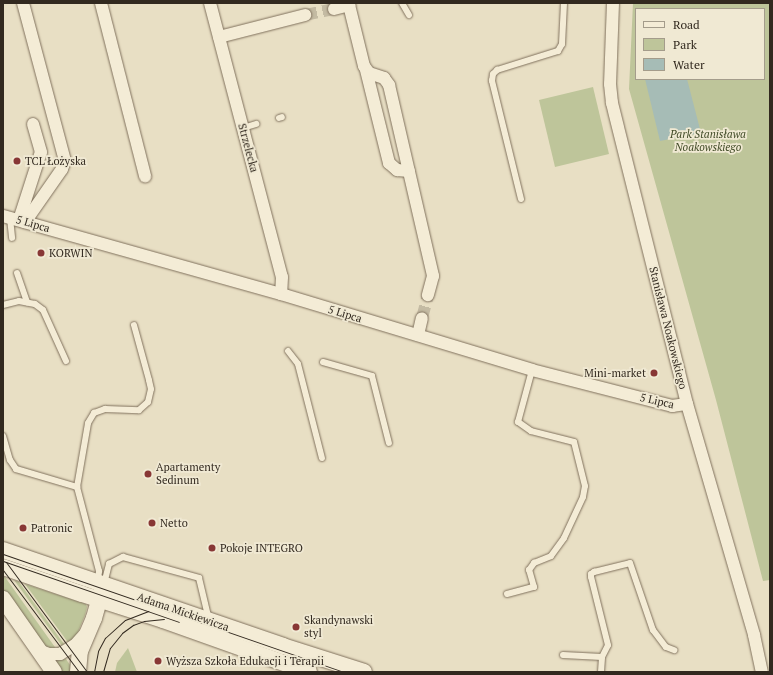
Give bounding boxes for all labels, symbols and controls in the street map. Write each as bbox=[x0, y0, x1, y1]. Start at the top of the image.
legend bbox=[635, 8, 765, 80]
text: Road bbox=[673, 17, 700, 32]
text: Park bbox=[673, 37, 697, 52]
text: Water bbox=[673, 57, 705, 72]
street label: Strzelecka bbox=[235, 122, 261, 174]
park label: Park Stanisława Noakowskiego bbox=[670, 128, 746, 154]
place label: TCL Łożyska bbox=[25, 154, 86, 168]
marker: TCL Łożyska bbox=[12, 156, 22, 166]
street label: 5 Lipca bbox=[14, 213, 52, 235]
place label: KORWIN bbox=[49, 246, 92, 260]
marker: KORWIN bbox=[36, 248, 46, 258]
street label: Stanisława Noakowskiego bbox=[646, 265, 690, 391]
street label: 5 Lipca bbox=[326, 303, 364, 325]
place label: Mini-market bbox=[584, 366, 646, 380]
marker: Mini-market bbox=[649, 368, 659, 378]
street label: 5 Lipca bbox=[639, 391, 675, 411]
place label: Apartamenty Sedinum bbox=[156, 461, 220, 487]
marker: Apartamenty Sedinum bbox=[143, 469, 153, 479]
place label: Netto bbox=[160, 516, 188, 530]
marker: Netto bbox=[147, 518, 157, 528]
place label: Patronic bbox=[31, 521, 72, 535]
marker: Patronic bbox=[18, 523, 28, 533]
place label: Pokoje INTEGRO bbox=[220, 541, 303, 555]
marker: Pokoje INTEGRO bbox=[207, 543, 217, 553]
street label: Adama Mickiewicza bbox=[135, 590, 231, 634]
place label: Skandynawski styl bbox=[304, 614, 373, 640]
marker: Skandynawski styl bbox=[291, 622, 301, 632]
place label: Wyższa Szkoła Edukacji i Terapii bbox=[166, 654, 324, 668]
marker: Wyższa Szkoła Edukacji i Terapii bbox=[153, 656, 163, 666]

